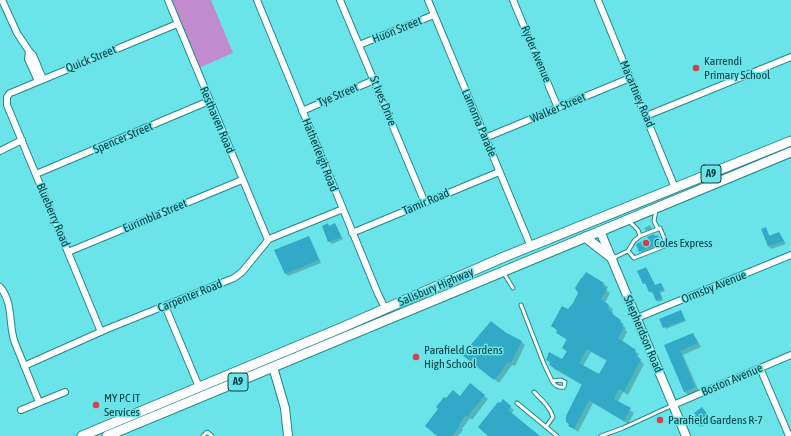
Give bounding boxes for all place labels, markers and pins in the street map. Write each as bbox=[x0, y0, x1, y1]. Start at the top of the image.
place label: Karrendi Primary School bbox=[704, 54, 770, 82]
marker: Karrendi Primary School bbox=[691, 63, 701, 73]
place label: Coles Express bbox=[654, 236, 713, 250]
marker: Coles Express bbox=[641, 238, 651, 248]
place label: Parafield Gardens High School bbox=[424, 343, 503, 371]
marker: Parafield Gardens High School bbox=[411, 352, 421, 362]
place label: MY PC IT Services bbox=[104, 391, 140, 419]
marker: MY PC IT Services bbox=[91, 400, 101, 410]
place label: Parafield Gardens R-7 bbox=[668, 413, 763, 427]
marker: Parafield Gardens R-7 bbox=[655, 415, 665, 425]

